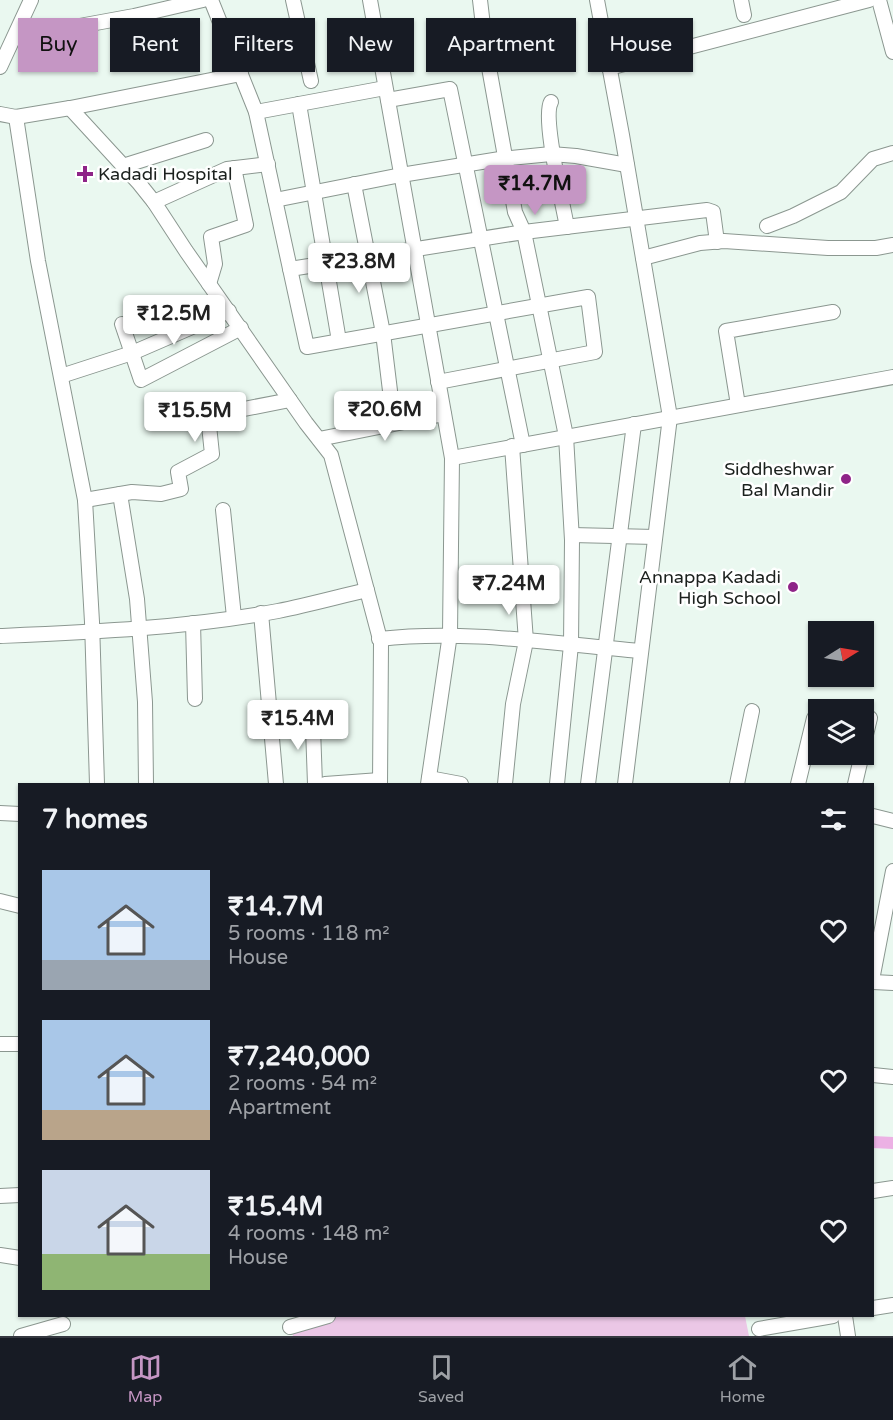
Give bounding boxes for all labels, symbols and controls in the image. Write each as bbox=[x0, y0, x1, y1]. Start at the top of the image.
chip: Buy bbox=[18, 18, 98, 72]
chip: Rent bbox=[110, 18, 200, 72]
chip: Filters bbox=[212, 18, 315, 72]
chip: New bbox=[327, 18, 414, 72]
chip: Apartment bbox=[426, 18, 576, 72]
chip: House bbox=[588, 18, 693, 72]
place label: Kadadi Hospital bbox=[98, 163, 232, 185]
marker: Kadadi Hospital bbox=[76, 165, 94, 183]
pin: ₹14.7M bbox=[486, 165, 584, 216]
text: ₹14.7M bbox=[498, 172, 572, 196]
pin: ₹23.8M bbox=[310, 243, 408, 294]
text: ₹23.8M bbox=[322, 250, 396, 274]
pin: ₹12.5M bbox=[125, 295, 223, 346]
text: ₹12.5M bbox=[137, 302, 211, 326]
pin: ₹20.6M bbox=[336, 391, 434, 442]
pin: ₹15.5M bbox=[146, 392, 244, 443]
text: ₹20.6M bbox=[348, 398, 422, 422]
text: ₹15.5M bbox=[158, 399, 232, 423]
place label: Siddheshwar Bal Mandir bbox=[724, 458, 834, 501]
marker: Siddheshwar Bal Mandir bbox=[839, 472, 853, 486]
pin: ₹7.24M bbox=[460, 565, 558, 616]
place label: Annappa Kadadi High School bbox=[639, 566, 781, 609]
text: ₹7.24M bbox=[473, 572, 545, 596]
marker: Annappa Kadadi High School bbox=[786, 580, 800, 594]
north arrow bbox=[808, 621, 874, 687]
map controls bbox=[808, 621, 874, 765]
button: layers bbox=[808, 699, 874, 765]
pin: ₹15.4M bbox=[249, 700, 347, 751]
text: ₹15.4M bbox=[261, 707, 335, 731]
icon: filters bbox=[817, 803, 850, 836]
text: 7 homes bbox=[42, 804, 148, 835]
text: ₹14.7M bbox=[228, 891, 324, 922]
icon: home bbox=[90, 894, 162, 966]
icon: heart bbox=[817, 914, 850, 947]
text: 5 rooms · 118 m² bbox=[228, 922, 390, 946]
text: House bbox=[228, 946, 288, 970]
text: ₹7,240,000 bbox=[228, 1041, 370, 1072]
icon: home bbox=[90, 1044, 162, 1116]
icon: heart bbox=[817, 1064, 850, 1097]
text: 2 rooms · 54 m² bbox=[228, 1072, 377, 1096]
text: Apartment bbox=[228, 1096, 331, 1120]
text: ₹15.4M bbox=[228, 1191, 323, 1222]
icon: home bbox=[90, 1194, 162, 1266]
icon: heart bbox=[817, 1214, 850, 1247]
text: 4 rooms · 148 m² bbox=[228, 1222, 390, 1246]
text: House bbox=[228, 1246, 288, 1270]
tab: Map bbox=[128, 1351, 162, 1407]
tab: Saved bbox=[418, 1351, 464, 1407]
tab: Home bbox=[720, 1351, 765, 1407]

